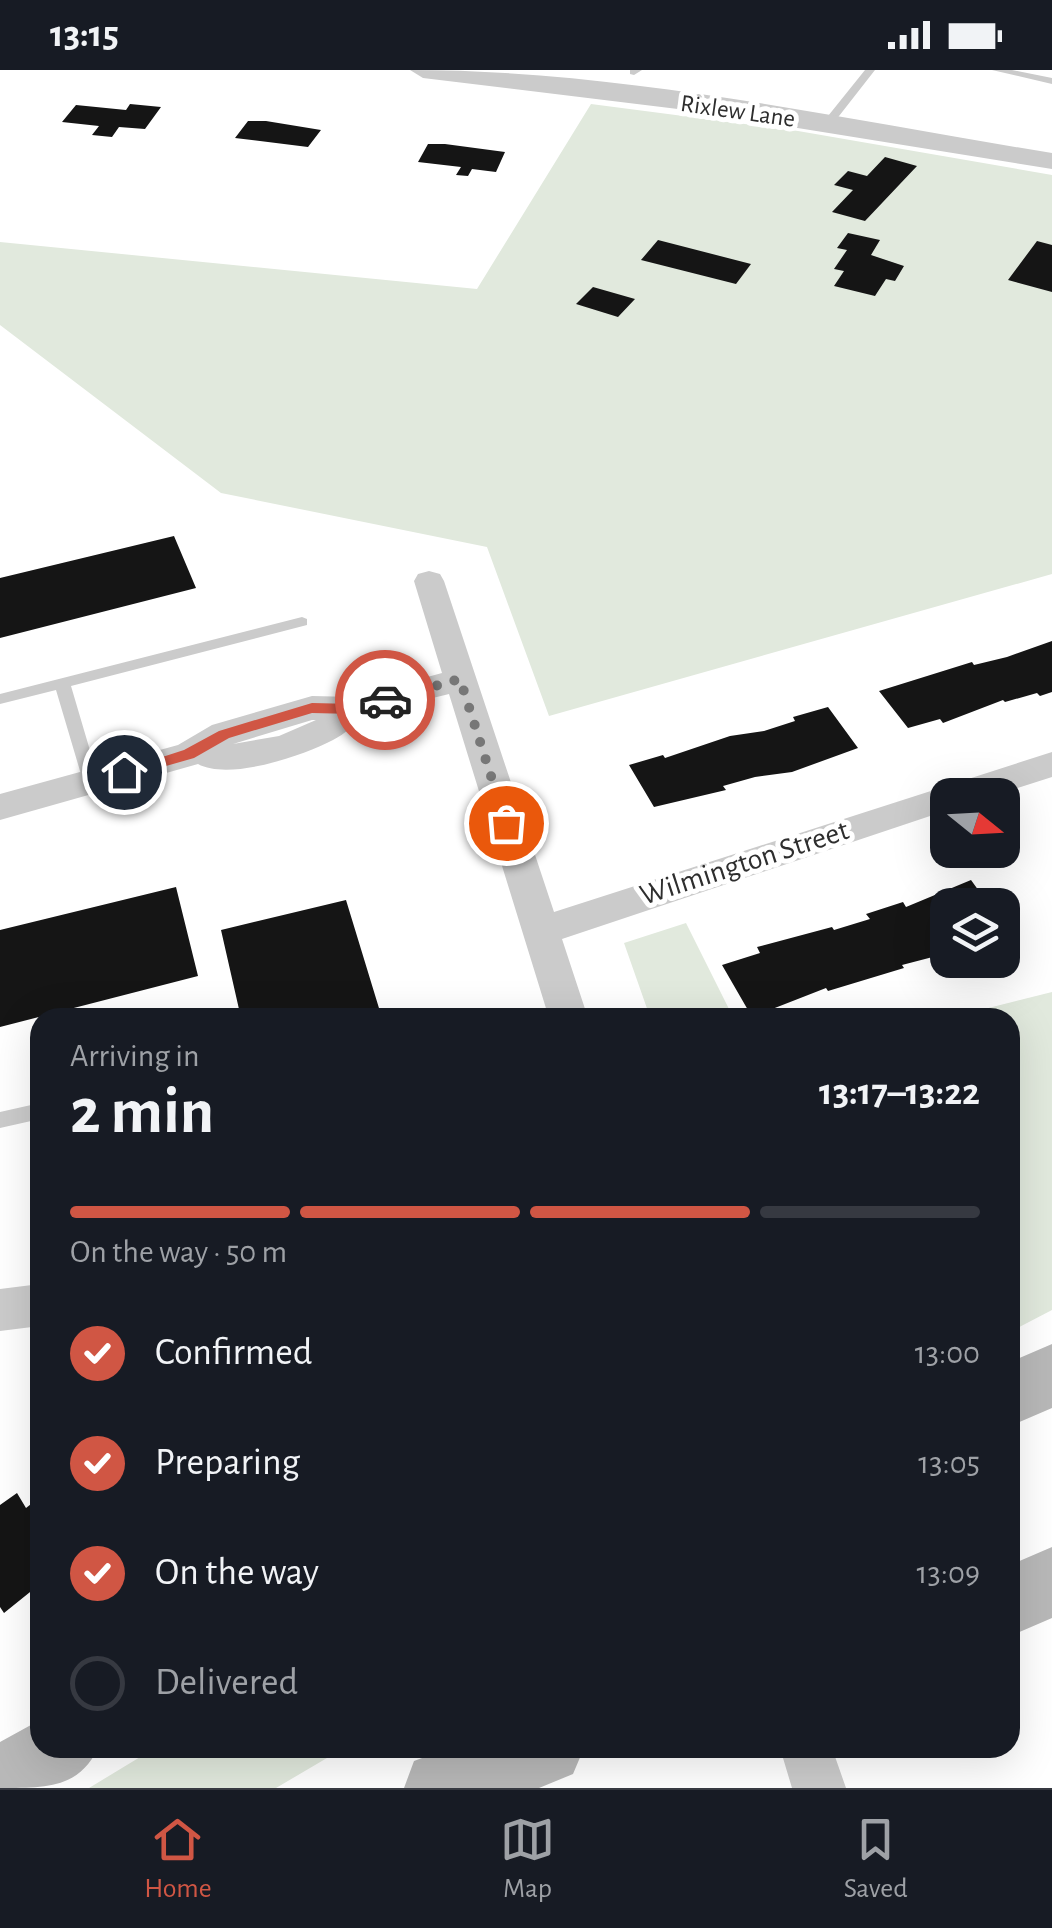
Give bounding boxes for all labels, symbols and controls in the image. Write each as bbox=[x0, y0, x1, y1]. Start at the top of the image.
text: 13:15 bbox=[50, 16, 119, 54]
street label: Rixlew Lane bbox=[679, 91, 797, 132]
courier bbox=[335, 650, 435, 750]
icon: car bbox=[358, 673, 413, 728]
pin bbox=[82, 730, 167, 815]
icon: home bbox=[97, 745, 152, 800]
north arrow bbox=[930, 778, 1020, 868]
map controls bbox=[930, 778, 1020, 978]
pin bbox=[464, 781, 549, 866]
icon: bag bbox=[479, 796, 534, 851]
street label: Wilmington Street bbox=[636, 815, 853, 911]
button: layers bbox=[930, 888, 1020, 978]
text: Arriving in bbox=[70, 1040, 199, 1072]
text: 13:17–13:22 bbox=[819, 1074, 980, 1112]
text: 2 min bbox=[70, 1080, 214, 1145]
text: On the way · 50 m bbox=[70, 1236, 287, 1268]
icon: check bbox=[70, 1326, 125, 1381]
text: Confirmed bbox=[155, 1334, 312, 1372]
text: 13:00 bbox=[915, 1337, 980, 1369]
icon: check bbox=[70, 1436, 125, 1491]
text: Preparing bbox=[155, 1444, 300, 1482]
text: 13:05 bbox=[918, 1447, 980, 1479]
icon: check bbox=[70, 1546, 125, 1601]
text: On the way bbox=[155, 1554, 319, 1592]
text: 13:09 bbox=[917, 1557, 980, 1589]
text: Delivered bbox=[155, 1664, 298, 1702]
tab: Home bbox=[144, 1812, 212, 1906]
tab: Map bbox=[500, 1812, 555, 1906]
tab: Saved bbox=[844, 1812, 908, 1906]

